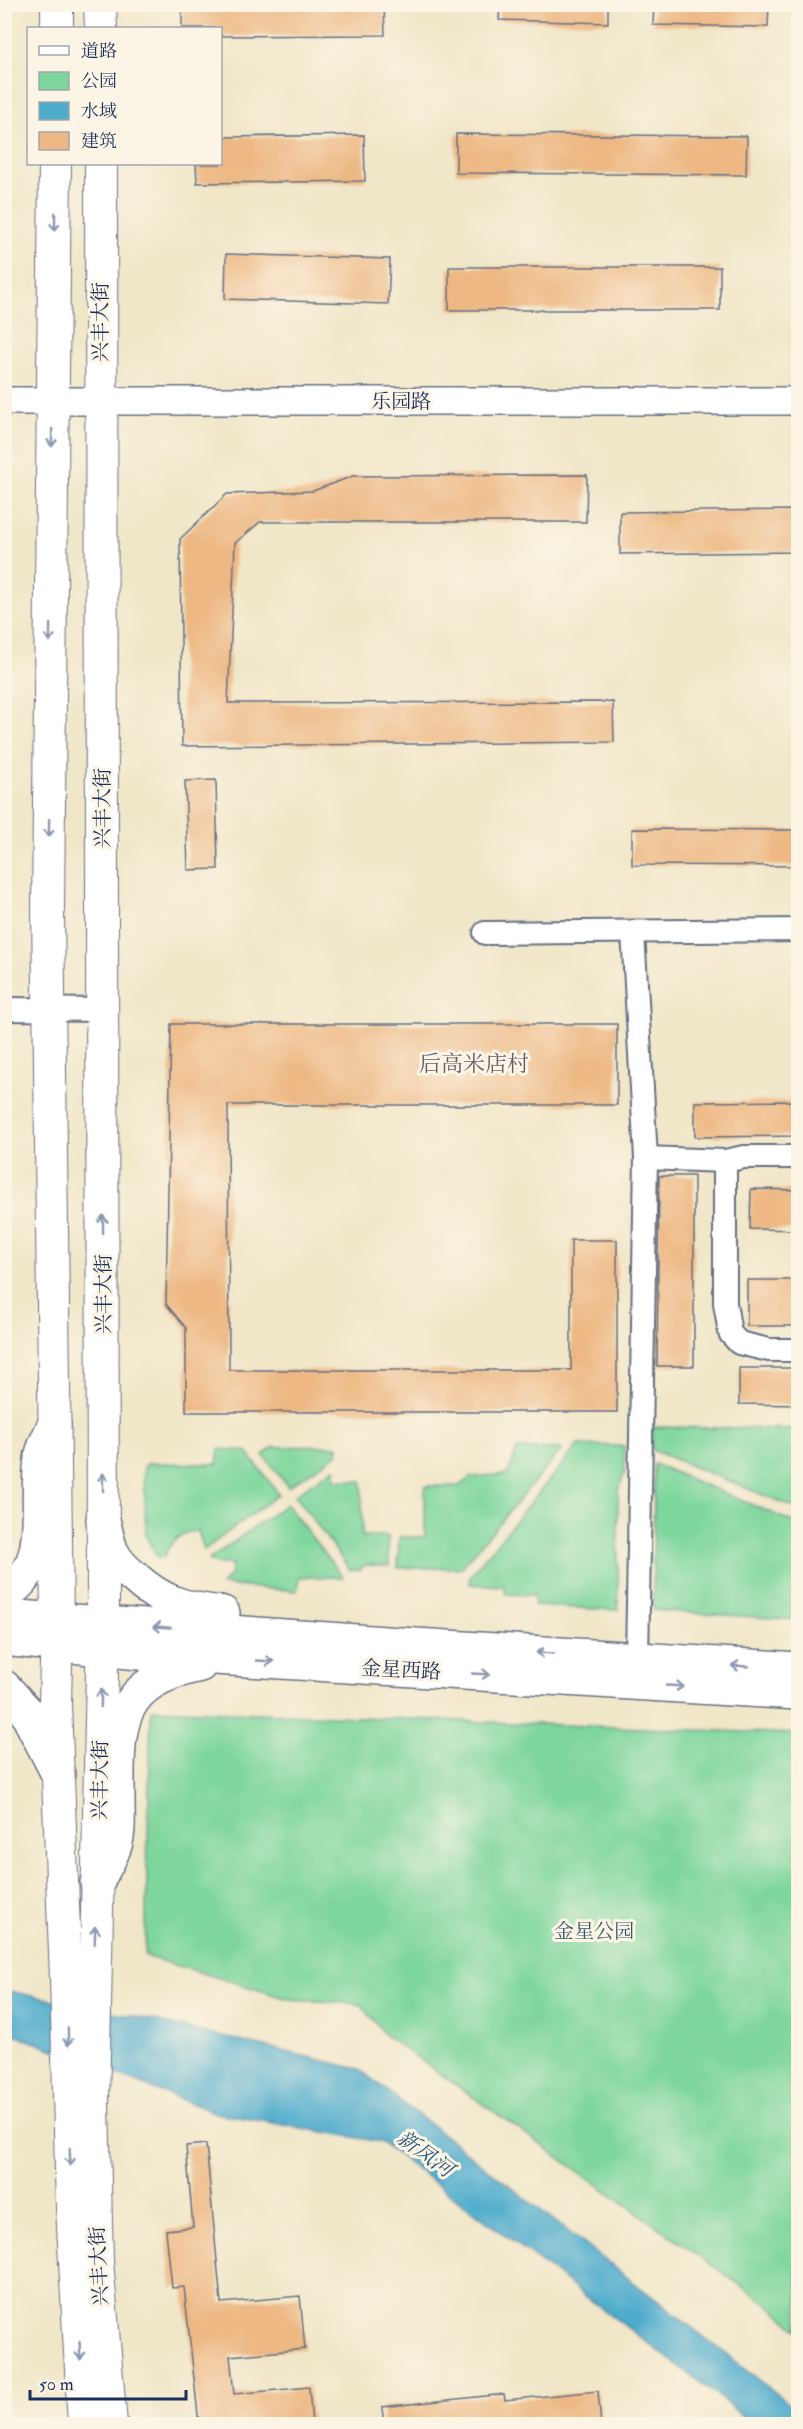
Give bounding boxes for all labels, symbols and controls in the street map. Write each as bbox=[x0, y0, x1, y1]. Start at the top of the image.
legend bbox=[27, 27, 222, 165]
text: 道路 bbox=[81, 40, 117, 63]
text: 公园 bbox=[81, 70, 117, 93]
text: 水域 bbox=[81, 100, 117, 123]
text: 建筑 bbox=[81, 130, 117, 153]
one-way arrow bbox=[49, 211, 61, 231]
street label: 兴丰大街 bbox=[88, 282, 113, 362]
street label: 乐园路 bbox=[371, 389, 431, 414]
one-way arrow bbox=[47, 427, 58, 447]
one-way arrow bbox=[45, 622, 56, 642]
street label: 兴丰大街 bbox=[90, 768, 115, 848]
one-way arrow bbox=[43, 817, 54, 837]
district label: 后高米店村 bbox=[419, 1050, 529, 1078]
one-way arrow bbox=[97, 1214, 109, 1234]
street label: 兴丰大街 bbox=[91, 1254, 116, 1334]
one-way arrow bbox=[97, 1472, 109, 1492]
one-way arrow bbox=[153, 1622, 173, 1633]
one-way arrow bbox=[536, 1648, 556, 1659]
street label: 金星西路 bbox=[360, 1655, 442, 1685]
one-way arrow bbox=[254, 1656, 274, 1667]
one-way arrow bbox=[731, 1660, 751, 1671]
one-way arrow bbox=[470, 1669, 490, 1680]
one-way arrow bbox=[665, 1681, 685, 1692]
one-way arrow bbox=[95, 1688, 107, 1708]
street label: 兴丰大街 bbox=[87, 1740, 113, 1820]
park label: 金星公园 bbox=[554, 1919, 634, 1944]
one-way arrow bbox=[90, 1925, 101, 1945]
one-way arrow bbox=[62, 2026, 73, 2046]
water label: 新凤河 bbox=[392, 2125, 462, 2186]
one-way arrow bbox=[65, 2146, 76, 2166]
street label: 兴丰大街 bbox=[84, 2225, 114, 2307]
one-way arrow bbox=[74, 2341, 85, 2361]
scale bar bbox=[30, 2363, 186, 2401]
text: 50 m bbox=[39, 2373, 74, 2396]

